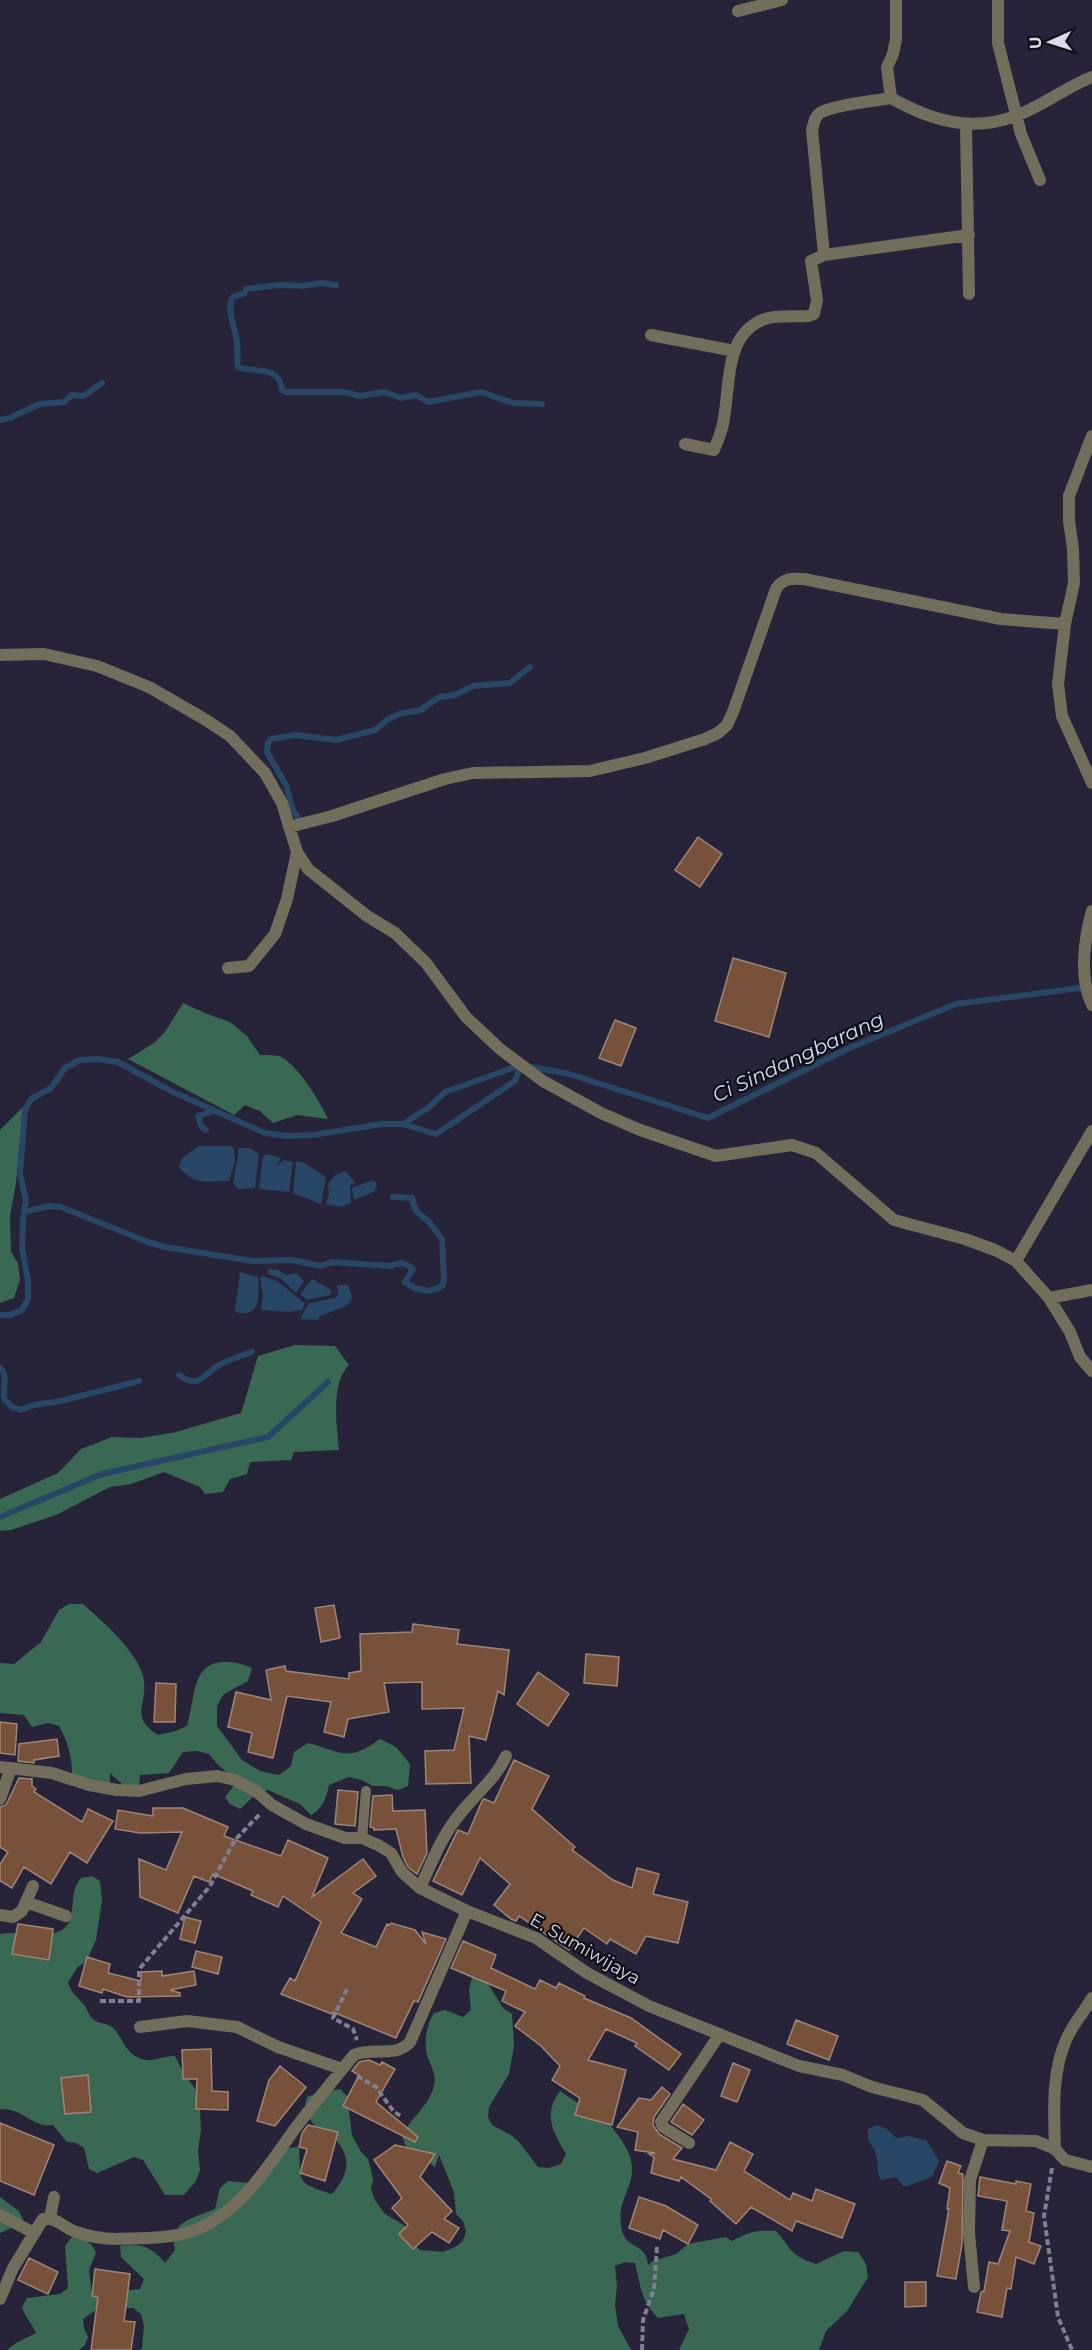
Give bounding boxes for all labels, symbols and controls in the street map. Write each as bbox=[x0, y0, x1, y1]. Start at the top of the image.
north arrow bbox=[1020, 12, 1080, 72]
text: U bbox=[1026, 36, 1045, 50]
water label: Ci Sindangbarang bbox=[709, 1007, 887, 1107]
street label: E. Sumiwijaya bbox=[526, 1909, 644, 1989]

